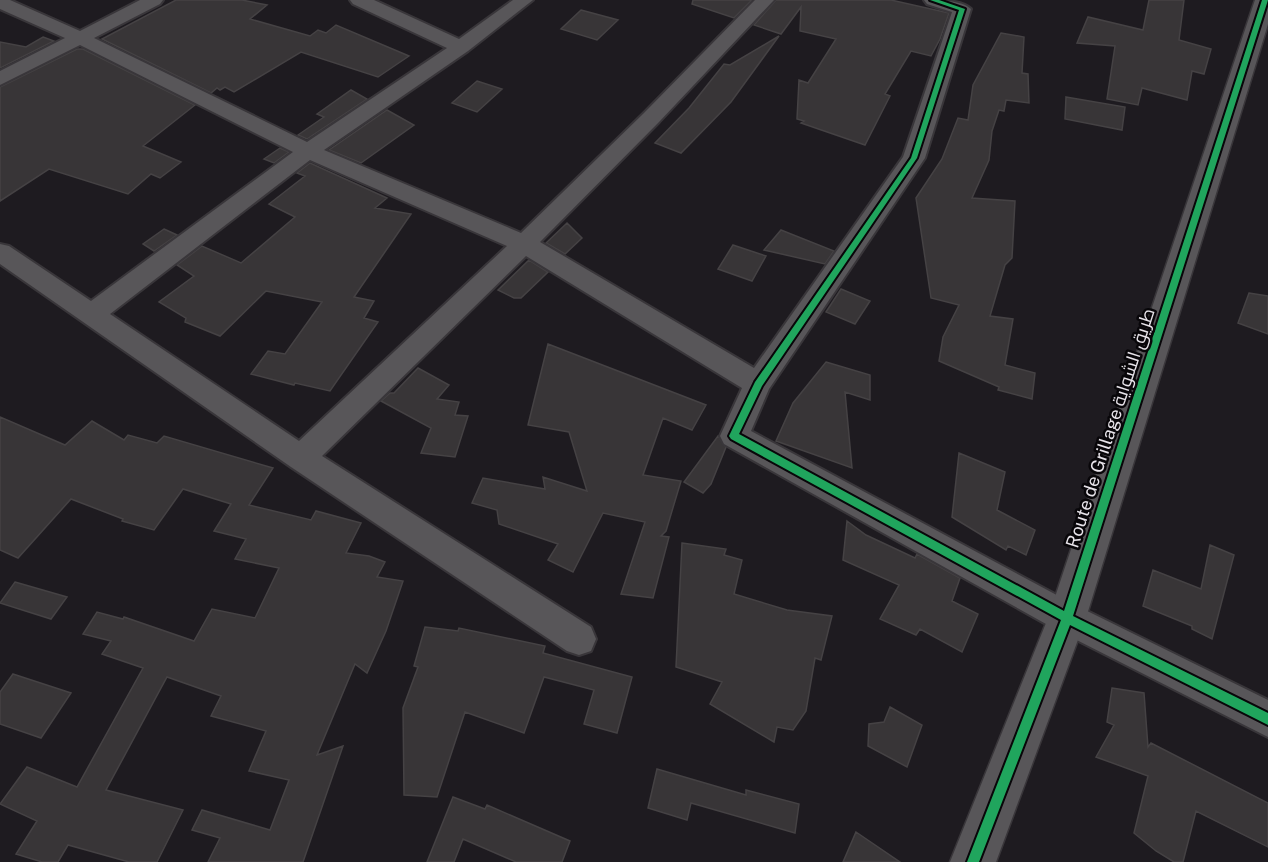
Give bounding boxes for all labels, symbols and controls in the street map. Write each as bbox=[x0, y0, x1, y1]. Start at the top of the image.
street label: Route de Grillage طريق الشواية bbox=[1061, 306, 1161, 551]

